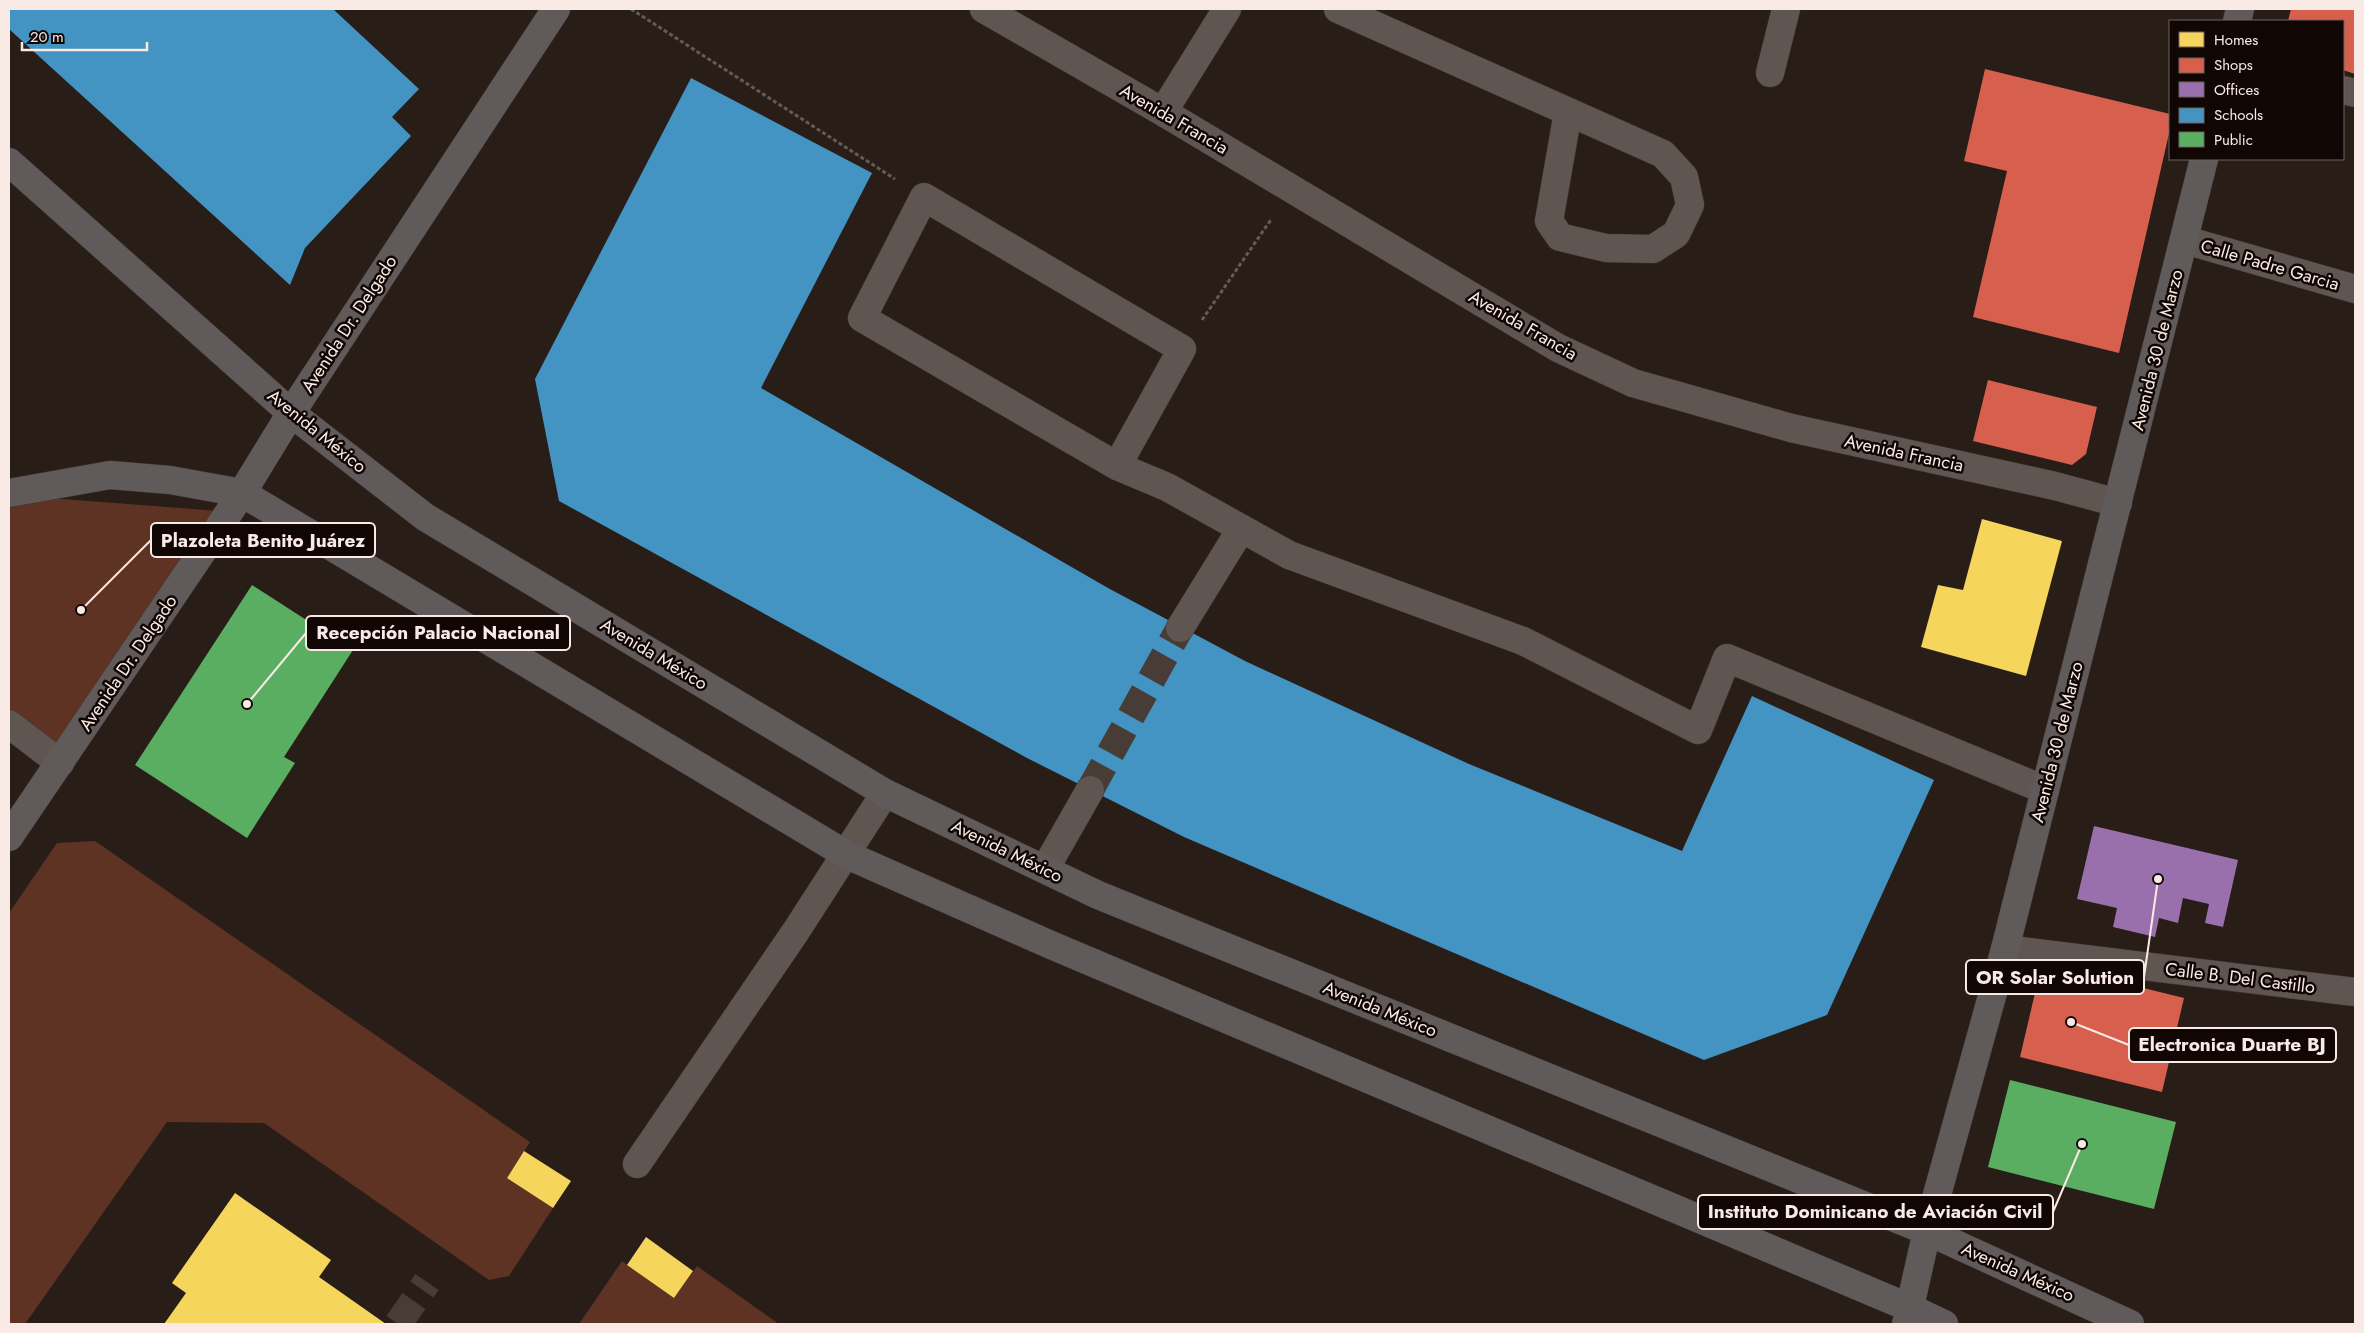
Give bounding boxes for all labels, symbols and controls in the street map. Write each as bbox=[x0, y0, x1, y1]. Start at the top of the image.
scale bar bbox=[22, 20, 148, 52]
legend bbox=[2169, 20, 2344, 160]
text: 20 m bbox=[30, 26, 64, 48]
text: Homes bbox=[2214, 29, 2258, 51]
text: Shops bbox=[2214, 54, 2253, 76]
street label: Avenida Francia bbox=[1115, 77, 1233, 161]
text: Offices bbox=[2214, 79, 2259, 101]
text: Schools bbox=[2214, 104, 2263, 126]
text: Public bbox=[2214, 129, 2253, 151]
street label: Calle Padre Garcia bbox=[2198, 233, 2342, 297]
street label: Avenida Dr. Delgado bbox=[295, 250, 403, 398]
street label: Avenida 30 de Marzo bbox=[2124, 267, 2190, 433]
street label: Avenida Francia bbox=[1464, 283, 1582, 367]
street label: Avenida México bbox=[262, 383, 372, 479]
street label: Avenida Francia bbox=[1842, 428, 1966, 478]
callout: Plazoleta Benito Juárez bbox=[151, 523, 375, 557]
text: Plazoleta Benito Juárez bbox=[161, 527, 365, 554]
street label: Avenida Dr. Delgado bbox=[73, 590, 183, 736]
street label: Avenida México bbox=[595, 612, 713, 696]
callout: Recepción Palacio Nacional bbox=[306, 616, 570, 650]
text: Recepción Palacio Nacional bbox=[316, 619, 560, 646]
street label: Avenida 30 de Marzo bbox=[2024, 659, 2090, 825]
street label: Avenida México bbox=[947, 813, 1067, 889]
street label: Calle B. Del Castillo bbox=[2164, 956, 2317, 1000]
callout: OR Solar Solution bbox=[1966, 960, 2144, 994]
text: OR Solar Solution bbox=[1976, 964, 2134, 991]
street label: Avenida México bbox=[1319, 974, 1441, 1044]
callout: Electronica Duarte BJ bbox=[2129, 1028, 2336, 1062]
text: Electronica Duarte BJ bbox=[2138, 1031, 2326, 1058]
callout: Instituto Dominicano de Aviación Civil bbox=[1698, 1195, 2053, 1229]
text: Instituto Dominicano de Aviación Civil bbox=[1708, 1198, 2042, 1225]
street label: Avenida México bbox=[1958, 1236, 2079, 1309]

